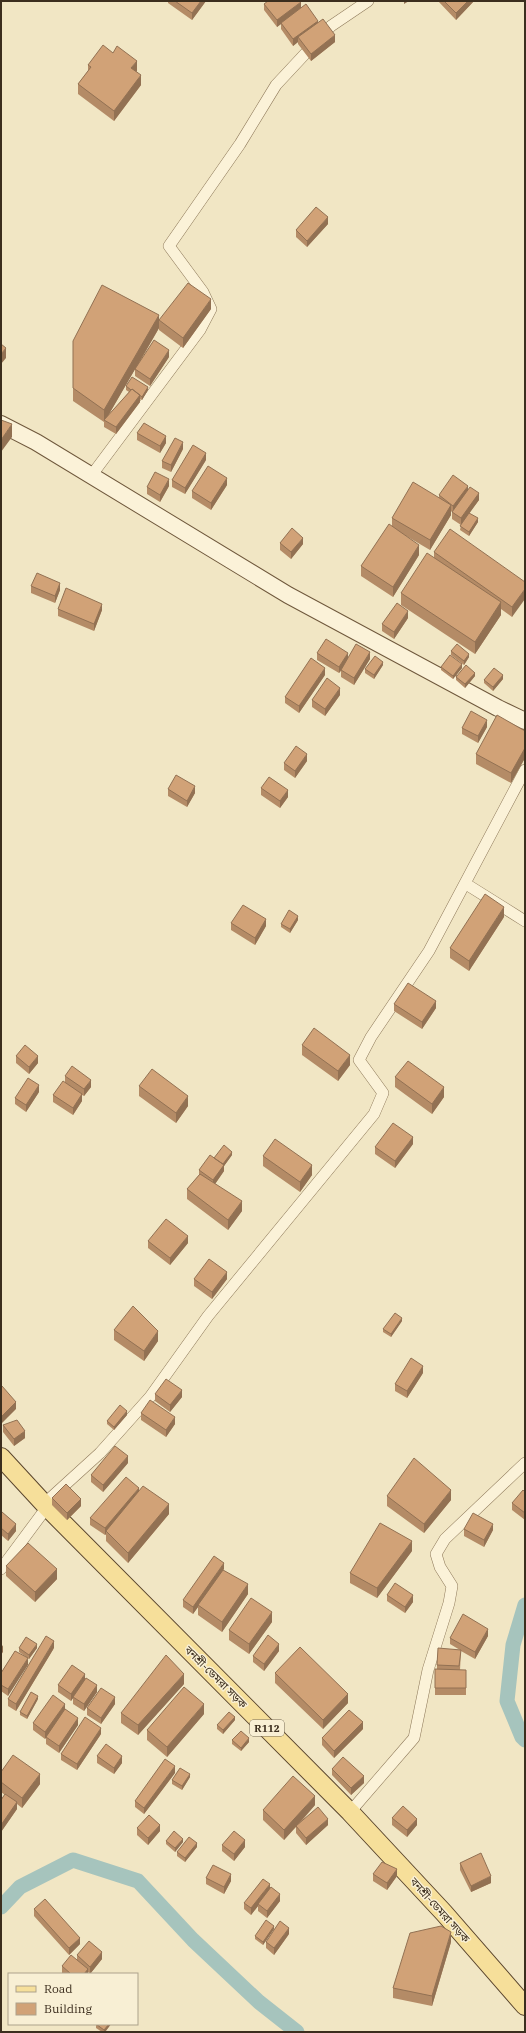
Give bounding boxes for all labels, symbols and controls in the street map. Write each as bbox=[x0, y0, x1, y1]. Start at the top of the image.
street label: বনশ্রী-ডেমরা সড়ক bbox=[181, 1642, 250, 1711]
road number: R112 bbox=[250, 1720, 284, 1736]
street label: বনশ্রী-ডেমরা সড়ক bbox=[407, 1874, 473, 1945]
legend bbox=[8, 1973, 138, 2025]
text: Road bbox=[44, 1981, 73, 1996]
text: Building bbox=[44, 2001, 92, 2016]

